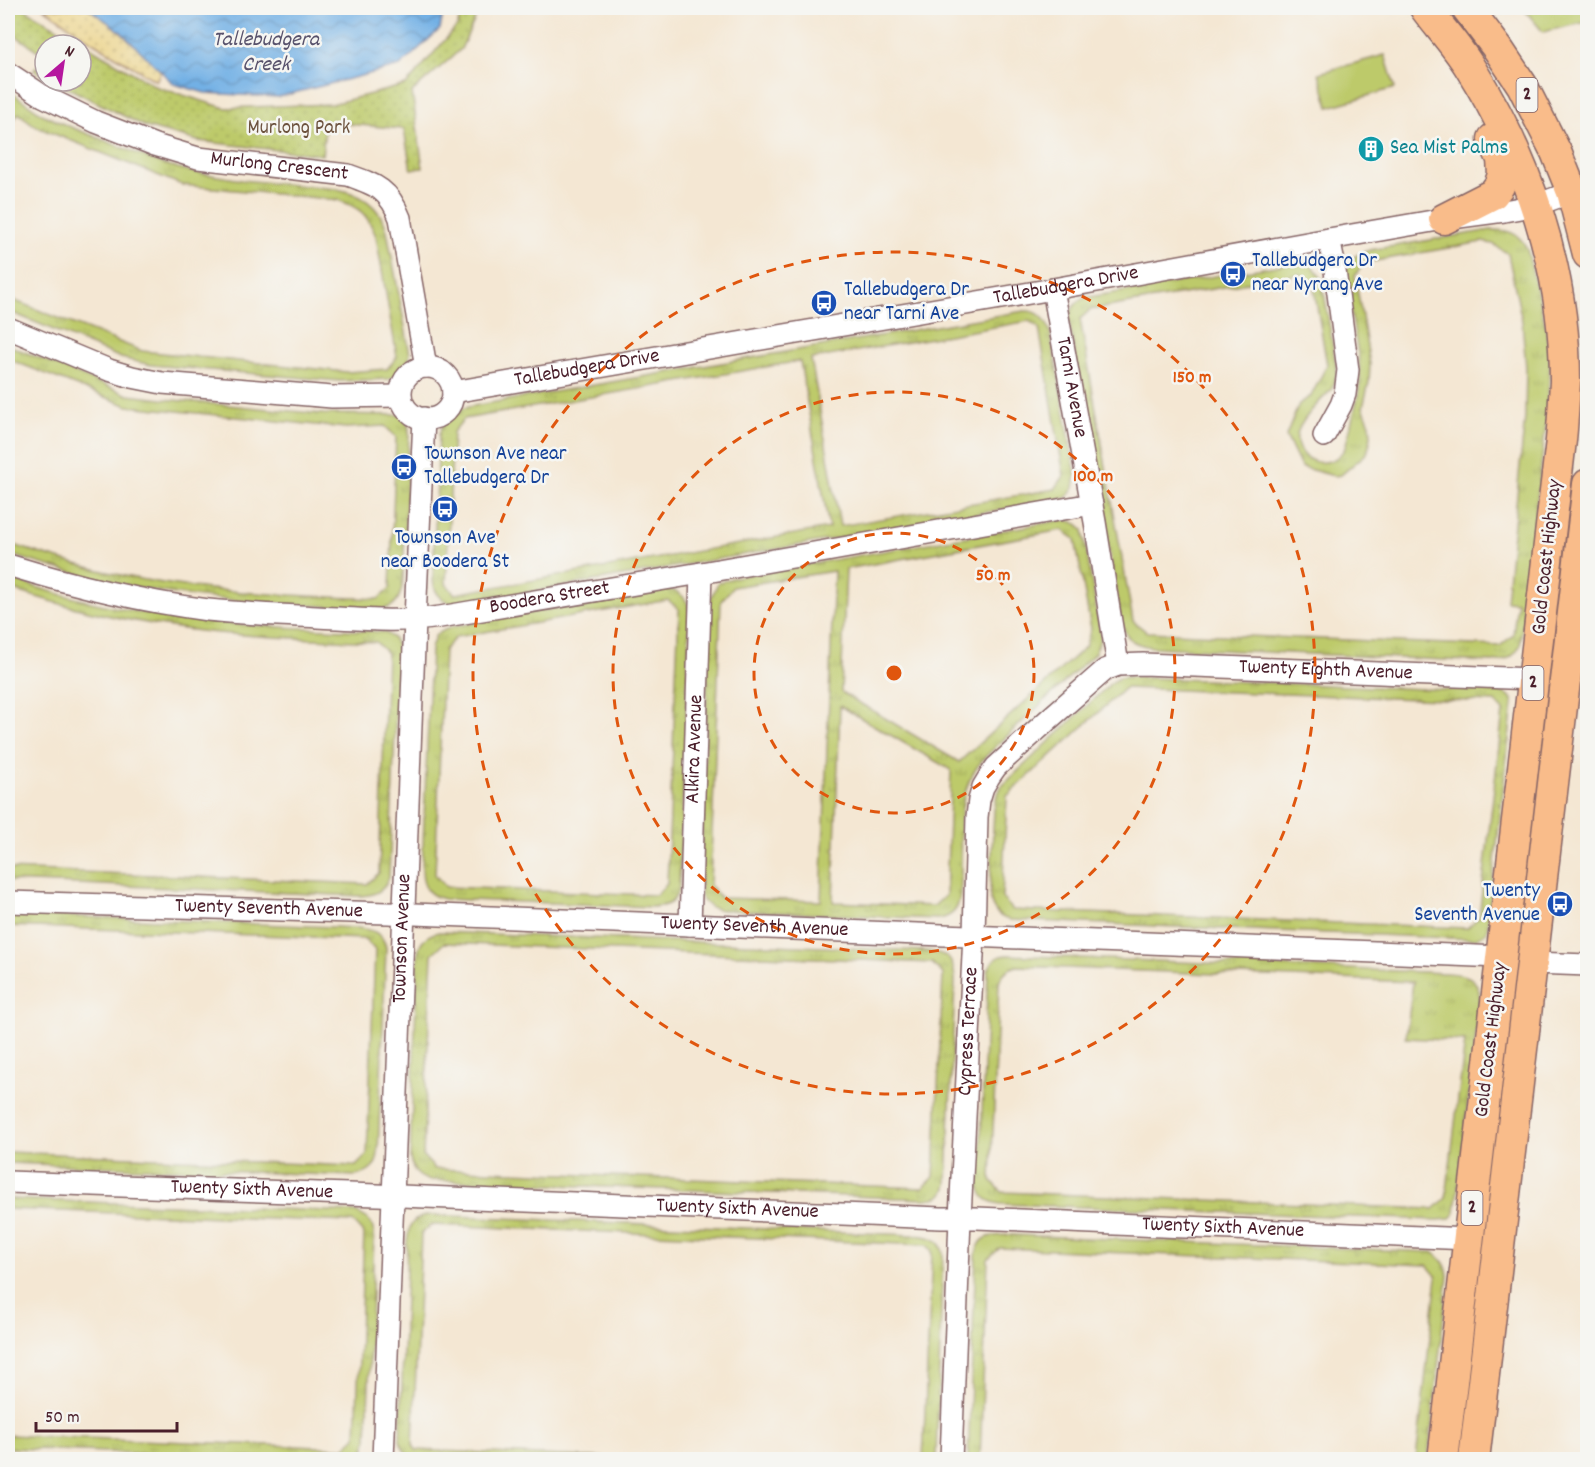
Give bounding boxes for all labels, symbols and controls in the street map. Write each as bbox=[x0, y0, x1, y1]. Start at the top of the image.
water label: Tallebudgera Creek bbox=[213, 25, 321, 81]
north arrow bbox=[33, 33, 93, 93]
text: N bbox=[60, 40, 78, 64]
road number: 2 bbox=[1516, 78, 1538, 112]
park label: Murlong Park bbox=[248, 114, 350, 144]
building icon: Sea Mist Palms bbox=[1356, 134, 1386, 164]
place label: Sea Mist Palms bbox=[1390, 134, 1508, 164]
street label: Murlong Crescent bbox=[209, 145, 350, 190]
place label: Tallebudgera Dr near Nyrang Ave bbox=[1252, 247, 1383, 301]
street label: Tallebudgera Drive bbox=[991, 259, 1141, 314]
bus stop icon: Tallebudgera Dr near Nyrang Ave bbox=[1218, 259, 1248, 289]
place label: Tallebudgera Dr near Tarni Ave bbox=[844, 276, 969, 330]
bus stop icon: Tallebudgera Dr near Tarni Ave bbox=[809, 288, 839, 318]
street label: Tarni Avenue bbox=[1047, 335, 1095, 440]
street label: Tallebudgera Drive bbox=[512, 342, 662, 396]
text: 150 m bbox=[1173, 366, 1211, 391]
place label: Townson Ave near Tallebudgera Dr bbox=[424, 440, 567, 494]
bus stop icon: Townson Ave near Tallebudgera Dr bbox=[389, 452, 419, 482]
text: 100 m bbox=[1073, 465, 1113, 490]
street label: Gold Coast Highway bbox=[1525, 477, 1571, 636]
bus stop icon: Townson Ave near Boodera St bbox=[430, 494, 460, 524]
place label: Townson Ave near Boodera St bbox=[381, 524, 510, 578]
text: 50 m bbox=[976, 564, 1010, 589]
street label: Boodera Street bbox=[487, 574, 612, 623]
street label: Twenty Eighth Avenue bbox=[1238, 653, 1413, 689]
centre of rings bbox=[884, 663, 904, 683]
road number: 2 bbox=[1522, 666, 1544, 700]
street label: Alkira Avenue bbox=[679, 694, 712, 804]
street label: Townson Avenue bbox=[385, 873, 420, 1004]
place label: Twenty Seventh Avenue bbox=[1414, 877, 1540, 931]
bus stop icon: Twenty Seventh Avenue bbox=[1545, 889, 1575, 919]
street label: Twenty Seventh Avenue bbox=[175, 892, 363, 927]
street label: Twenty Seventh Avenue bbox=[660, 909, 849, 946]
street label: Gold Coast Highway bbox=[1468, 960, 1516, 1119]
street label: Cypress Terrace bbox=[951, 966, 987, 1097]
street label: Twenty Sixth Avenue bbox=[170, 1173, 334, 1208]
street label: Twenty Sixth Avenue bbox=[656, 1191, 819, 1228]
road number: 2 bbox=[1462, 1191, 1482, 1225]
street label: Twenty Sixth Avenue bbox=[1141, 1210, 1305, 1247]
scale bar bbox=[36, 1395, 177, 1433]
text: 50 m bbox=[45, 1406, 80, 1431]

